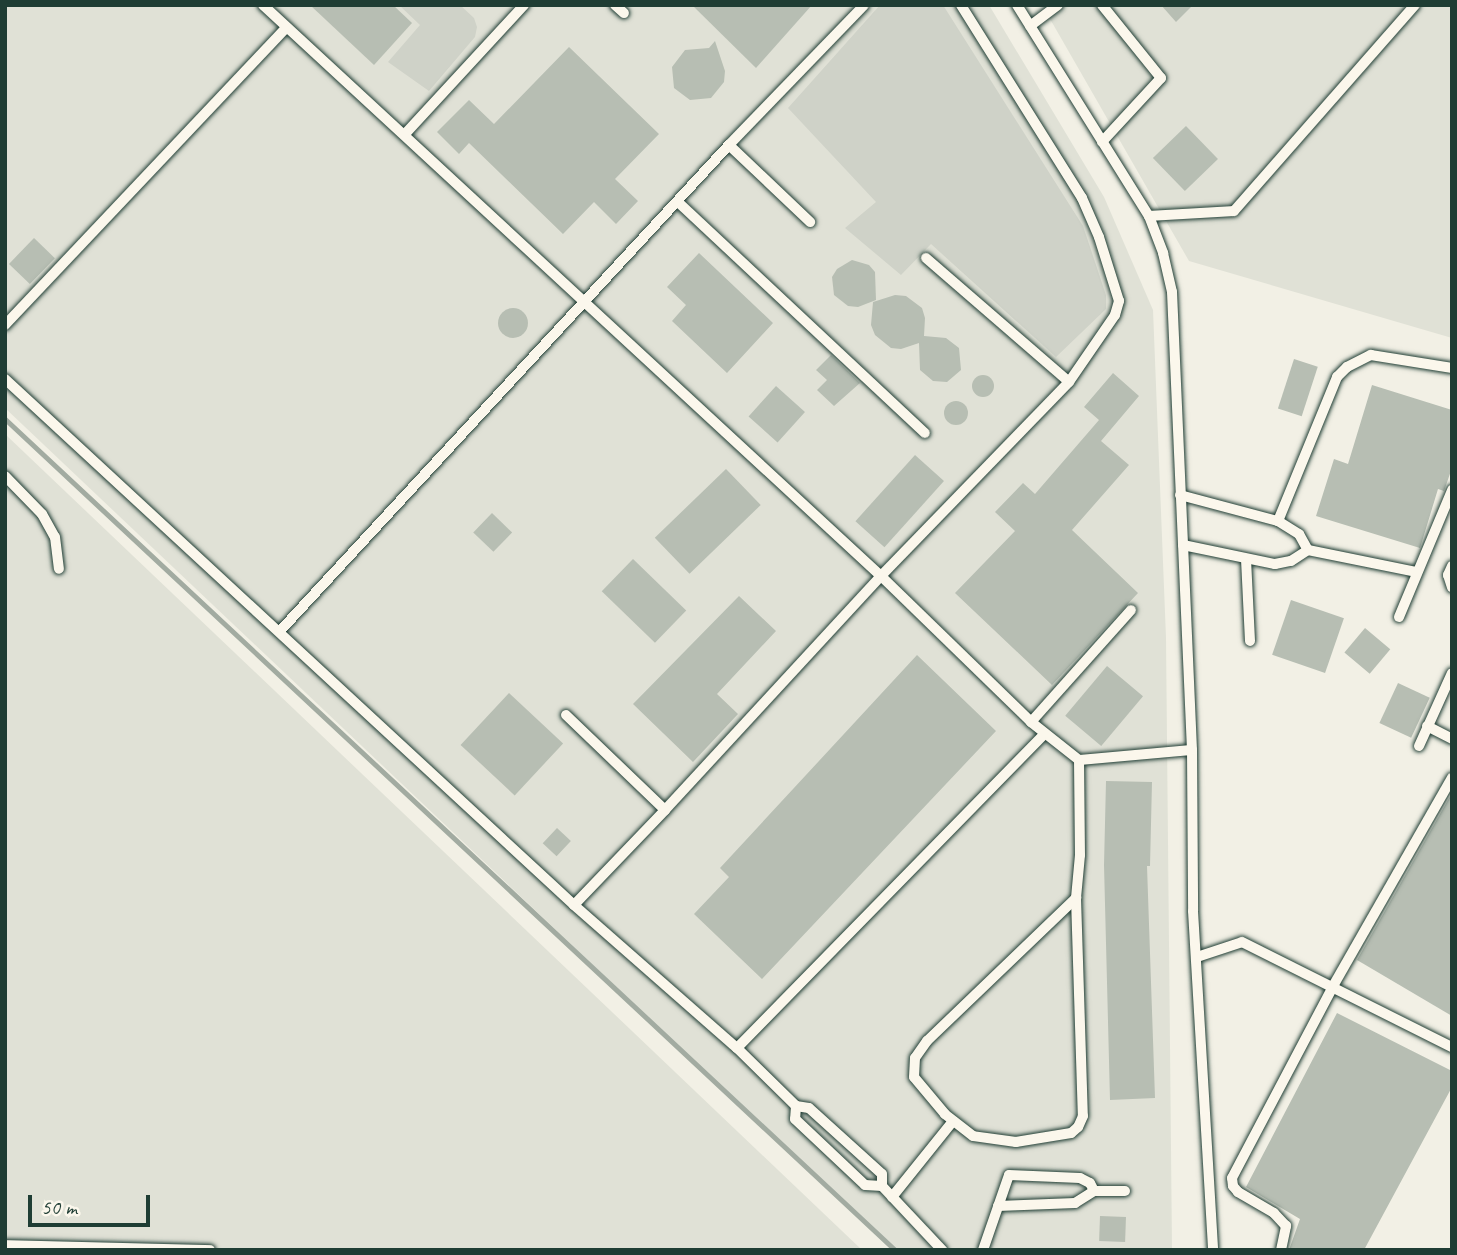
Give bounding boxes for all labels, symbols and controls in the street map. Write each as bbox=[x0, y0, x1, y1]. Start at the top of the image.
scale bar bbox=[32, 1182, 154, 1226]
text: 50 m bbox=[41, 1194, 77, 1220]

